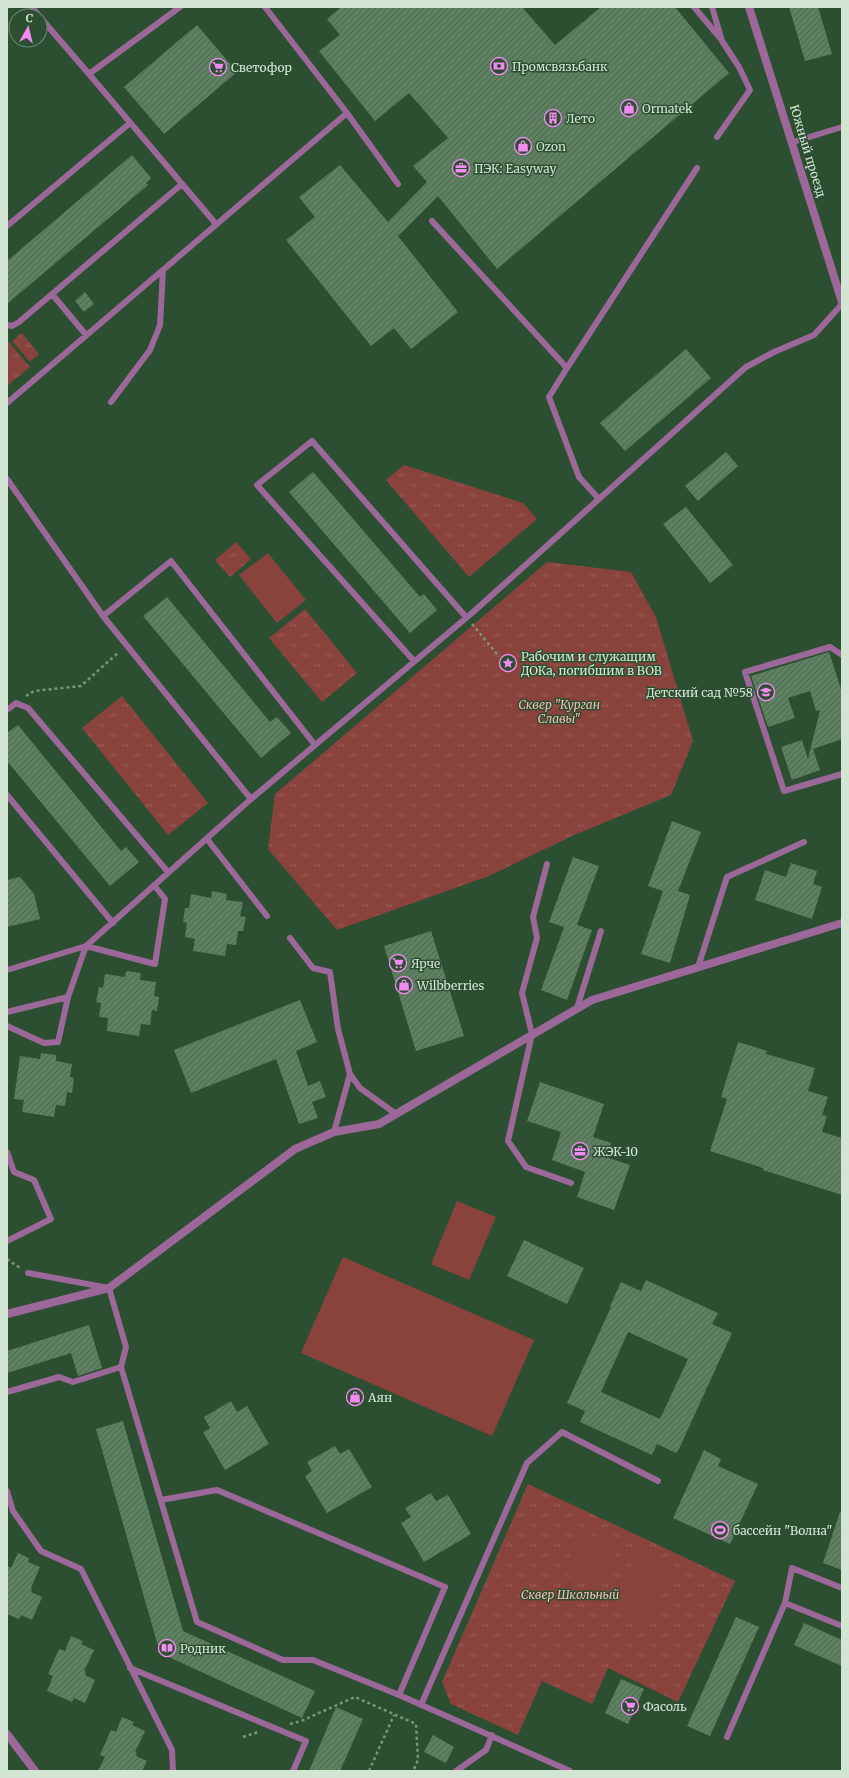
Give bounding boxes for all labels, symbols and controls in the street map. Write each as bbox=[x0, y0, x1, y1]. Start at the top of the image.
north arrow bbox=[8, 8, 48, 48]
text: С bbox=[25, 11, 34, 26]
bank icon: Промсвязьбанк bbox=[489, 56, 509, 76]
supermarket icon: Светофор bbox=[208, 57, 228, 77]
place label: Промсвязьбанк bbox=[512, 59, 608, 74]
place label: Светофор bbox=[231, 60, 292, 75]
shop icon: Ormatek bbox=[619, 98, 639, 118]
place label: Ormatek bbox=[642, 101, 693, 116]
street label: Южный проезд bbox=[787, 103, 829, 199]
building icon: Лето bbox=[543, 108, 563, 128]
place label: Лето bbox=[566, 111, 595, 126]
shop icon: Ozon bbox=[513, 136, 533, 156]
place label: Ozon bbox=[536, 139, 566, 154]
office icon: ПЭК: Easyway bbox=[451, 158, 471, 178]
place label: ПЭК: Easyway bbox=[474, 161, 556, 176]
place label: Рабочим и служащим ДОКа, погибшим в ВОВ bbox=[521, 649, 662, 678]
place icon: Рабочим и служащим ДОКа, погибшим в ВОВ bbox=[498, 653, 518, 673]
school or university icon: Детский сад №58 bbox=[756, 682, 776, 702]
place label: Детский сад №58 bbox=[646, 685, 753, 700]
park label: Сквер "Курган Славы" bbox=[518, 697, 600, 726]
supermarket icon: Ярче bbox=[388, 953, 408, 973]
place label: Ярче bbox=[411, 956, 440, 971]
shop icon: Wilbberries bbox=[394, 975, 414, 995]
place label: Wilbberries bbox=[416, 978, 484, 993]
office icon: ЖЭК-10 bbox=[570, 1141, 590, 1161]
place label: ЖЭК-10 bbox=[593, 1144, 638, 1159]
shop icon: Аян bbox=[345, 1387, 365, 1407]
place label: Аян bbox=[367, 1390, 392, 1405]
sports icon: бассейн "Волна" bbox=[710, 1520, 730, 1540]
place label: бассейн "Волна" bbox=[733, 1523, 833, 1538]
park label: Сквер Школьный bbox=[521, 1587, 619, 1602]
library icon: Родник bbox=[157, 1638, 177, 1658]
place label: Родник bbox=[180, 1641, 226, 1656]
supermarket icon: Фасоль bbox=[620, 1696, 640, 1716]
place label: Фасоль bbox=[643, 1699, 687, 1714]

